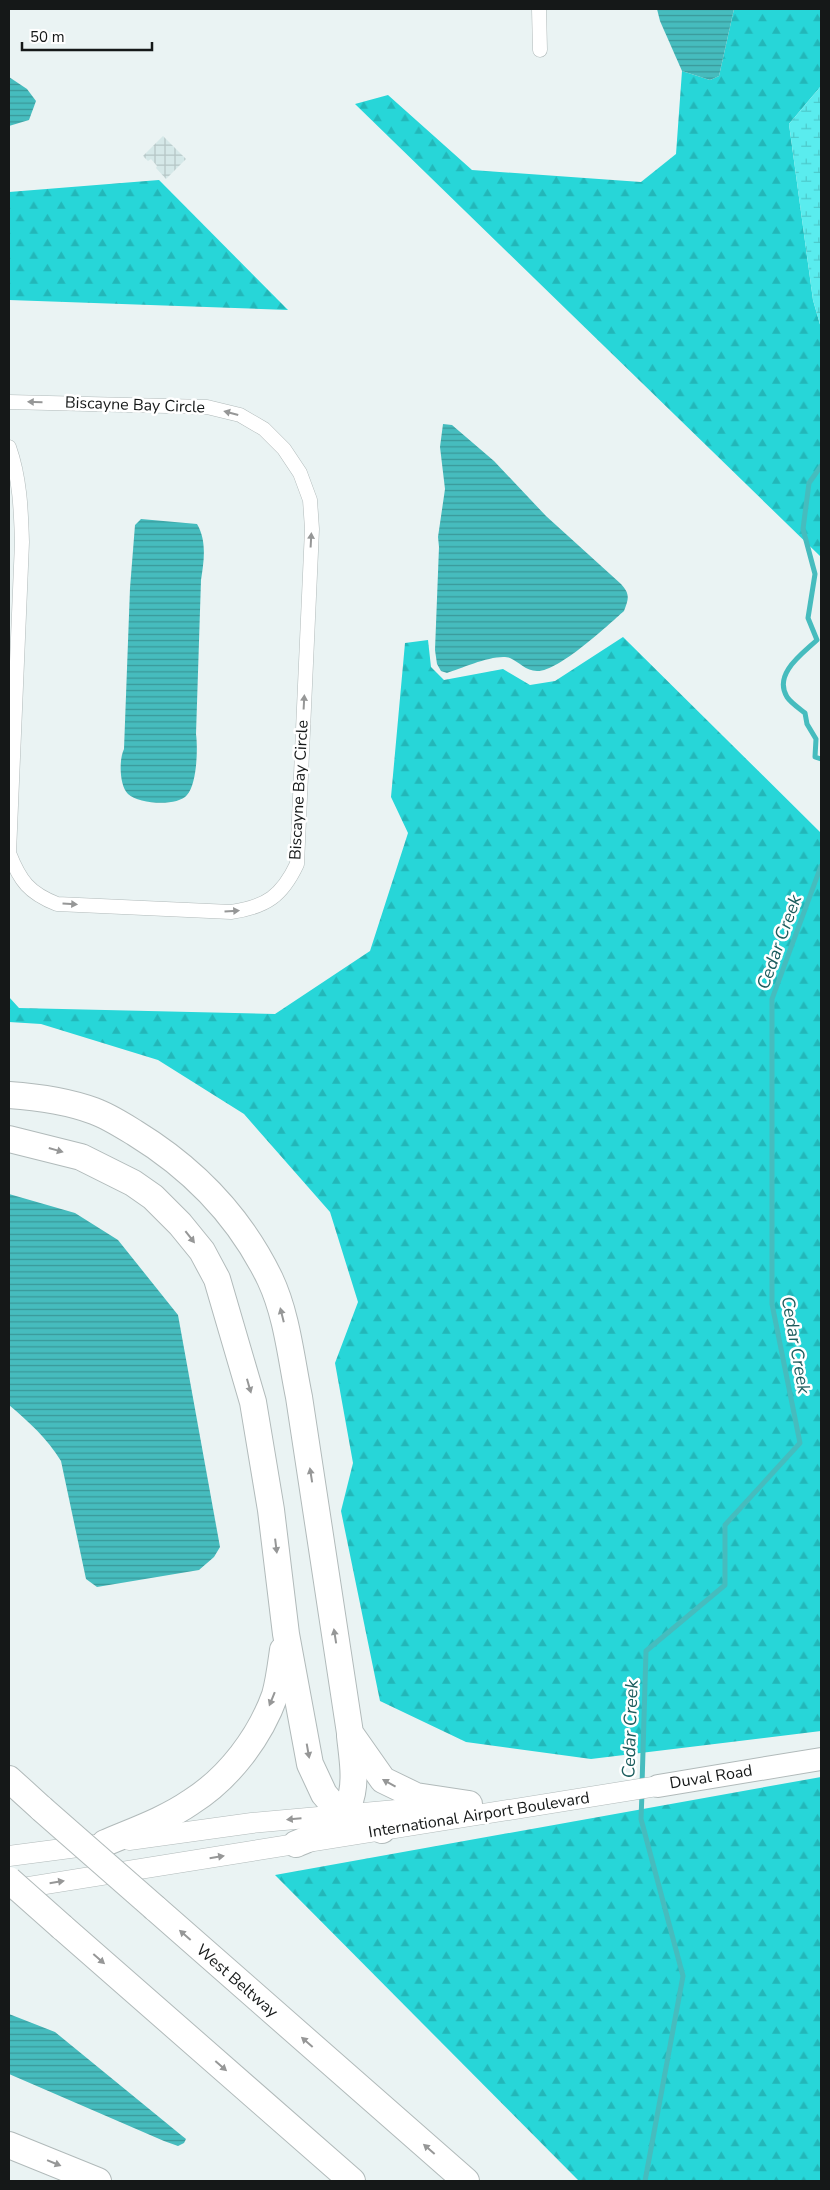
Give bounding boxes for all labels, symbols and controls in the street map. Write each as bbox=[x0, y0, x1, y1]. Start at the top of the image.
scale bar bbox=[22, 20, 152, 52]
text: 50 m bbox=[30, 27, 65, 47]
street label: Biscayne Bay Circle bbox=[65, 392, 205, 418]
one-way arrow bbox=[27, 398, 43, 406]
one-way arrow bbox=[224, 409, 239, 417]
one-way arrow bbox=[308, 532, 316, 548]
one-way arrow bbox=[301, 694, 309, 710]
street label: Biscayne Bay Circle bbox=[284, 719, 314, 861]
water label: Cedar Creek bbox=[751, 891, 808, 993]
one-way arrow bbox=[62, 901, 78, 909]
one-way arrow bbox=[225, 906, 241, 914]
one-way arrow bbox=[49, 1146, 64, 1154]
one-way arrow bbox=[184, 1230, 195, 1243]
water label: Cedar Creek bbox=[776, 1294, 817, 1397]
one-way arrow bbox=[278, 1308, 286, 1323]
one-way arrow bbox=[245, 1379, 253, 1394]
one-way arrow bbox=[307, 1467, 315, 1483]
one-way arrow bbox=[272, 1539, 280, 1555]
one-way arrow bbox=[331, 1628, 339, 1644]
water label: Cedar Creek bbox=[616, 1678, 644, 1779]
one-way arrow bbox=[268, 1692, 276, 1707]
one-way arrow bbox=[304, 1743, 312, 1759]
street label: Duval Road bbox=[668, 1760, 754, 1794]
one-way arrow bbox=[383, 1778, 396, 1787]
street label: International Airport Boulevard bbox=[367, 1787, 591, 1843]
one-way arrow bbox=[285, 1816, 301, 1824]
one-way arrow bbox=[210, 1852, 226, 1860]
one-way arrow bbox=[49, 1878, 65, 1886]
one-way arrow bbox=[179, 1930, 191, 1941]
street label: West Beltway bbox=[191, 1939, 283, 2023]
one-way arrow bbox=[92, 1953, 104, 1965]
one-way arrow bbox=[302, 2036, 314, 2048]
one-way arrow bbox=[215, 2060, 227, 2071]
one-way arrow bbox=[424, 2143, 436, 2155]
one-way arrow bbox=[46, 2160, 61, 2167]

